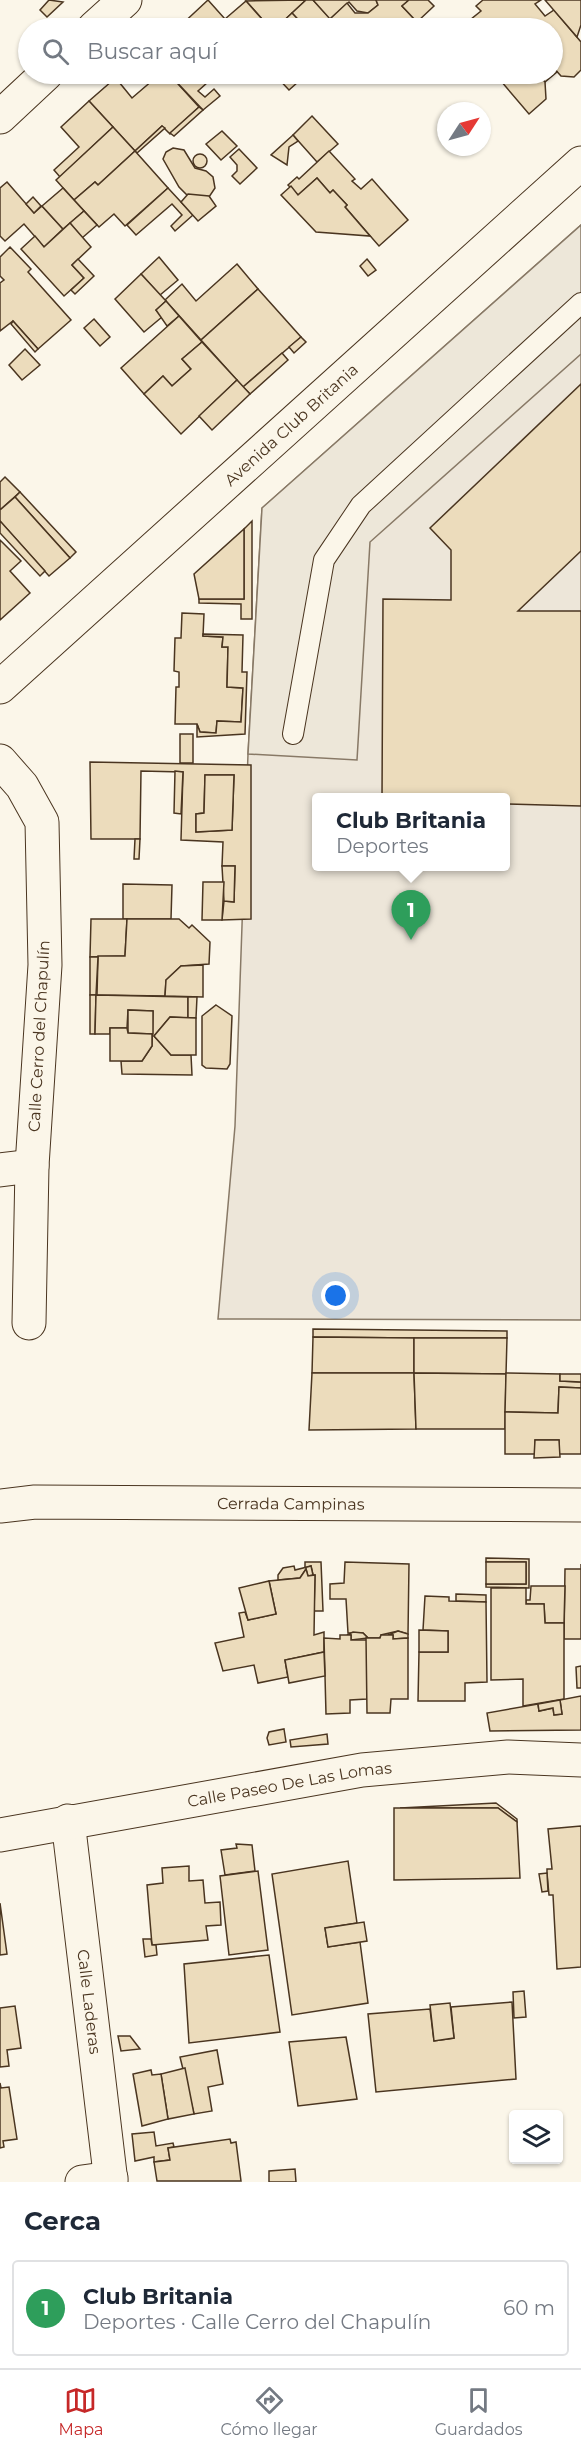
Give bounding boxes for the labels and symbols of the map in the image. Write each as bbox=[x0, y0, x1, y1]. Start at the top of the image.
north arrow bbox=[437, 102, 491, 156]
street label: Avenida Club Britania bbox=[220, 359, 362, 489]
pin: 1 bbox=[392, 890, 430, 940]
street label: Calle Cerro del Chapulín bbox=[24, 940, 54, 1132]
your location bbox=[321, 1281, 350, 1310]
street label: Cerrada Campinas bbox=[217, 1493, 365, 1513]
street label: Calle Paseo De Las Lomas bbox=[186, 1758, 393, 1811]
street label: Calle Laderas bbox=[74, 1948, 105, 2055]

